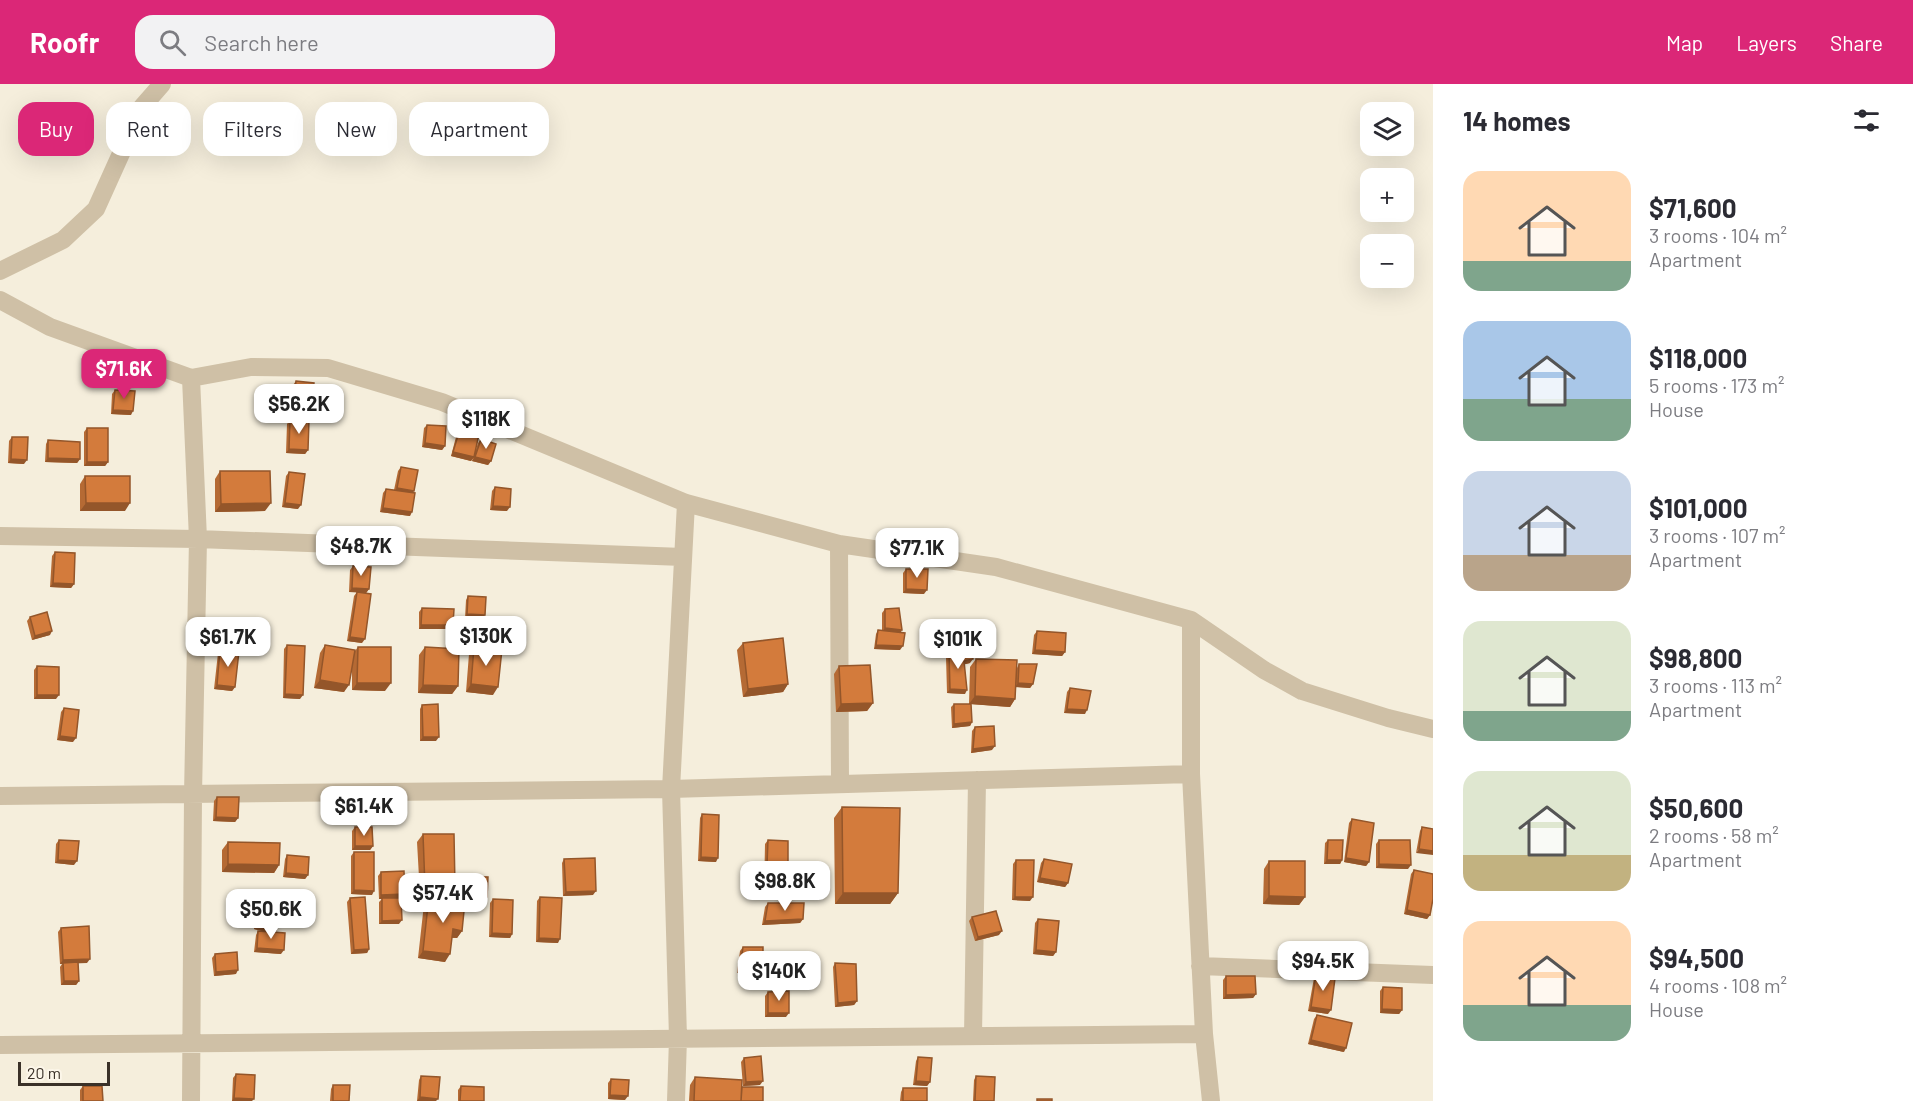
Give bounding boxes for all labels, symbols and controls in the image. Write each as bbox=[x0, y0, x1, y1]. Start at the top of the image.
search box bbox=[135, 15, 555, 69]
text: Roofr bbox=[30, 25, 99, 59]
icon: search bbox=[156, 26, 189, 59]
text: Search here bbox=[204, 29, 319, 55]
text: Map bbox=[1666, 30, 1703, 55]
text: Layers bbox=[1736, 30, 1797, 55]
text: Share bbox=[1830, 30, 1883, 55]
chip: Buy bbox=[18, 102, 94, 156]
chip: Rent bbox=[106, 102, 191, 156]
chip: Filters bbox=[203, 102, 303, 156]
chip: New bbox=[315, 102, 397, 156]
chip: Apartment bbox=[409, 102, 549, 156]
map controls bbox=[1360, 102, 1414, 288]
button: layers bbox=[1360, 102, 1414, 156]
icon: filters bbox=[1850, 104, 1883, 137]
text: 14 homes bbox=[1463, 105, 1570, 136]
button: + bbox=[1360, 168, 1414, 222]
text: $71,600 bbox=[1649, 192, 1737, 223]
icon: home bbox=[1511, 195, 1583, 267]
text: 3 rooms · 104 m² bbox=[1649, 223, 1787, 247]
button: − bbox=[1360, 234, 1414, 288]
text: Apartment bbox=[1649, 247, 1742, 271]
text: $118,000 bbox=[1649, 342, 1747, 373]
icon: home bbox=[1511, 345, 1583, 417]
pin: $71.6K bbox=[75, 349, 173, 400]
text: $71.6K bbox=[95, 356, 153, 380]
text: 5 rooms · 173 m² bbox=[1649, 373, 1784, 397]
pin: $56.2K bbox=[250, 384, 348, 435]
text: $56.2K bbox=[268, 391, 330, 415]
text: House bbox=[1649, 397, 1704, 421]
pin: $118K bbox=[444, 399, 528, 450]
text: $118K bbox=[461, 406, 511, 430]
text: $101,000 bbox=[1649, 492, 1748, 523]
icon: home bbox=[1511, 495, 1583, 567]
text: 3 rooms · 107 m² bbox=[1649, 523, 1785, 547]
pin: $48.7K bbox=[312, 526, 410, 577]
pin: $77.1K bbox=[868, 528, 966, 579]
text: $48.7K bbox=[330, 533, 392, 557]
text: $77.1K bbox=[890, 535, 944, 559]
text: Apartment bbox=[1649, 547, 1742, 571]
pin: $130K bbox=[444, 616, 528, 667]
pin: $61.7K bbox=[179, 617, 277, 668]
pin: $101K bbox=[916, 619, 1000, 670]
text: $130K bbox=[459, 623, 513, 647]
text: $61.7K bbox=[200, 624, 256, 648]
text: $101K bbox=[933, 626, 983, 650]
text: $98,800 bbox=[1649, 642, 1742, 673]
icon: home bbox=[1511, 645, 1583, 717]
text: 3 rooms · 113 m² bbox=[1649, 673, 1782, 697]
text: Apartment bbox=[1649, 697, 1742, 721]
pin: $61.4K bbox=[315, 786, 413, 837]
text: $50,600 bbox=[1649, 792, 1743, 823]
text: $61.4K bbox=[334, 793, 394, 817]
icon: home bbox=[1511, 795, 1583, 867]
text: 2 rooms · 58 m² bbox=[1649, 823, 1779, 847]
text: Apartment bbox=[1649, 847, 1742, 871]
pin: $98.8K bbox=[736, 861, 834, 912]
text: $98.8K bbox=[754, 868, 816, 892]
pin: $57.4K bbox=[394, 873, 492, 924]
text: $57.4K bbox=[413, 880, 473, 904]
pin: $50.6K bbox=[222, 889, 320, 940]
text: $50.6K bbox=[240, 896, 302, 920]
pin: $94.5K bbox=[1274, 941, 1372, 992]
text: $94,500 bbox=[1649, 942, 1744, 973]
icon: home bbox=[1511, 945, 1583, 1017]
text: $94.5K bbox=[1292, 948, 1354, 972]
pin: $140K bbox=[737, 951, 821, 1002]
text: $140K bbox=[752, 958, 806, 982]
text: 4 rooms · 108 m² bbox=[1649, 973, 1787, 997]
text: House bbox=[1649, 997, 1704, 1021]
scale bar bbox=[18, 1059, 110, 1086]
text: 20 m bbox=[27, 1063, 61, 1082]

